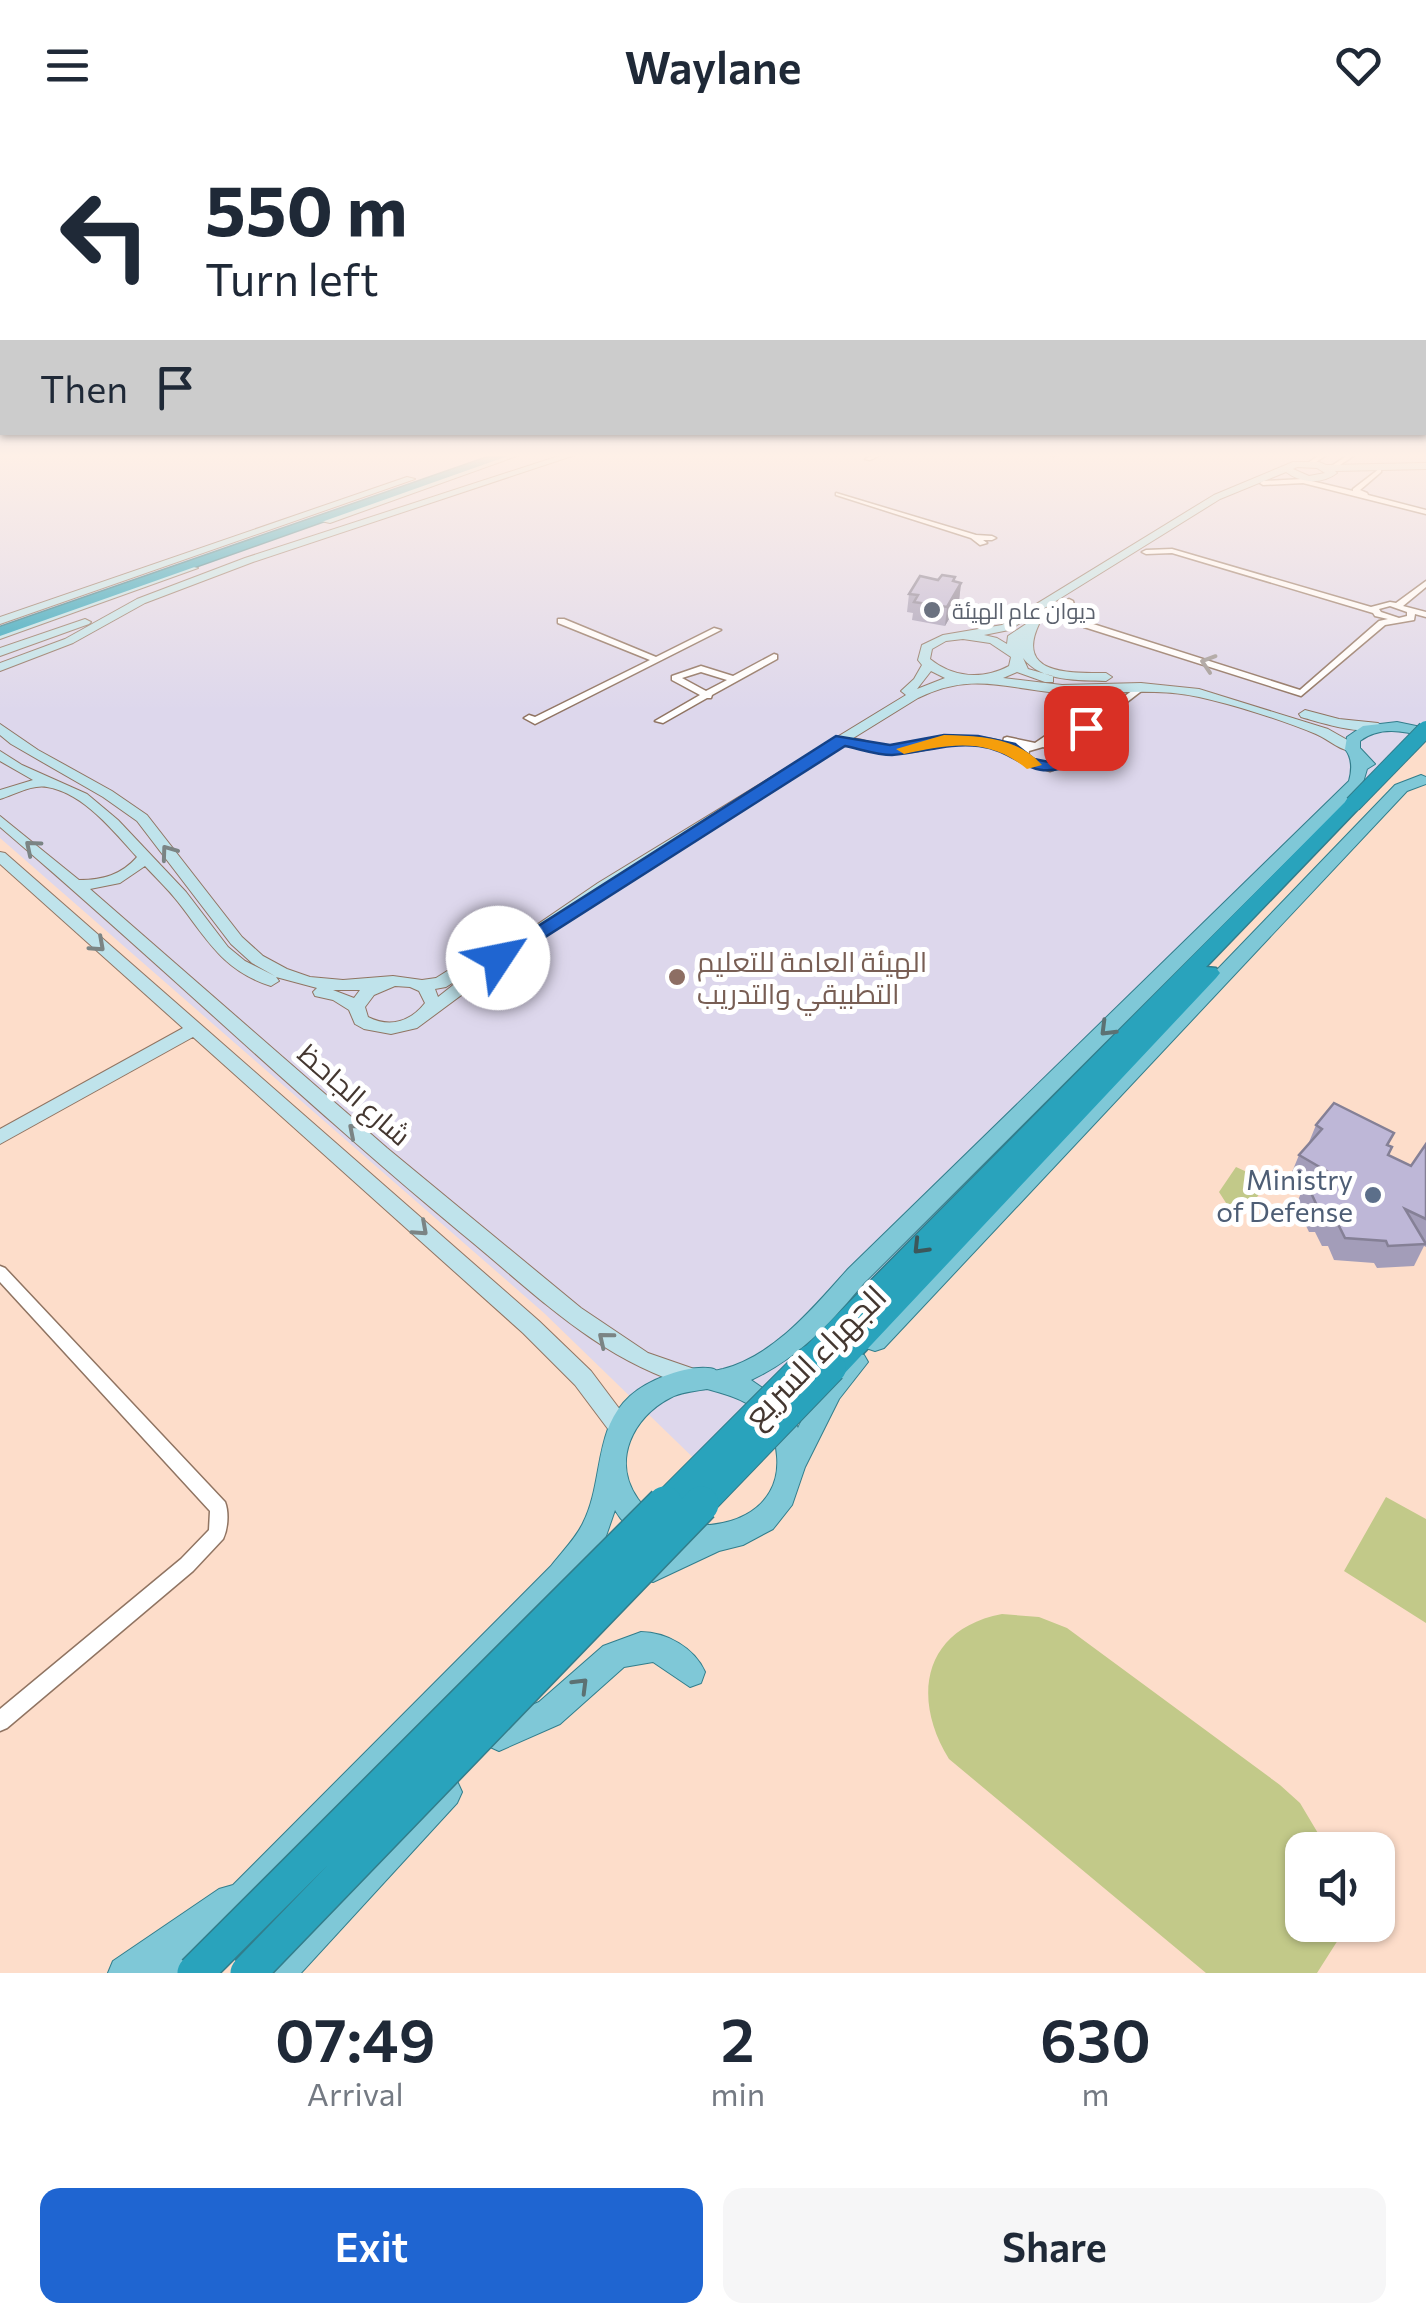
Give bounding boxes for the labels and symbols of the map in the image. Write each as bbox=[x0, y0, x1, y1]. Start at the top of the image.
place label: ديوان عام الهيئة bbox=[952, 597, 1096, 627]
marker: ديوان عام الهيئة bbox=[921, 599, 943, 621]
one-way arrow bbox=[1200, 655, 1217, 675]
pin bbox=[1044, 686, 1129, 771]
one-way arrow bbox=[26, 841, 44, 859]
one-way arrow bbox=[162, 845, 180, 863]
position arrow bbox=[446, 906, 550, 1010]
one-way arrow bbox=[86, 933, 105, 951]
place label: الهيئة العامة للتعليم التطبيقي والتدريب bbox=[697, 944, 927, 1016]
marker: الهيئة العامة للتعليم التطبيقي والتدريب bbox=[666, 966, 688, 988]
one-way arrow bbox=[1101, 1017, 1119, 1035]
street label: شارع الجاحظ bbox=[290, 1036, 418, 1154]
one-way arrow bbox=[349, 1124, 367, 1142]
place label: Ministry of Defense bbox=[1216, 1162, 1353, 1228]
marker: Ministry of Defense bbox=[1362, 1184, 1384, 1206]
one-way arrow bbox=[409, 1217, 428, 1235]
one-way arrow bbox=[914, 1235, 932, 1253]
street label: الجهراء السريع bbox=[735, 1276, 896, 1437]
one-way arrow bbox=[598, 1333, 616, 1351]
one-way arrow bbox=[569, 1678, 587, 1696]

